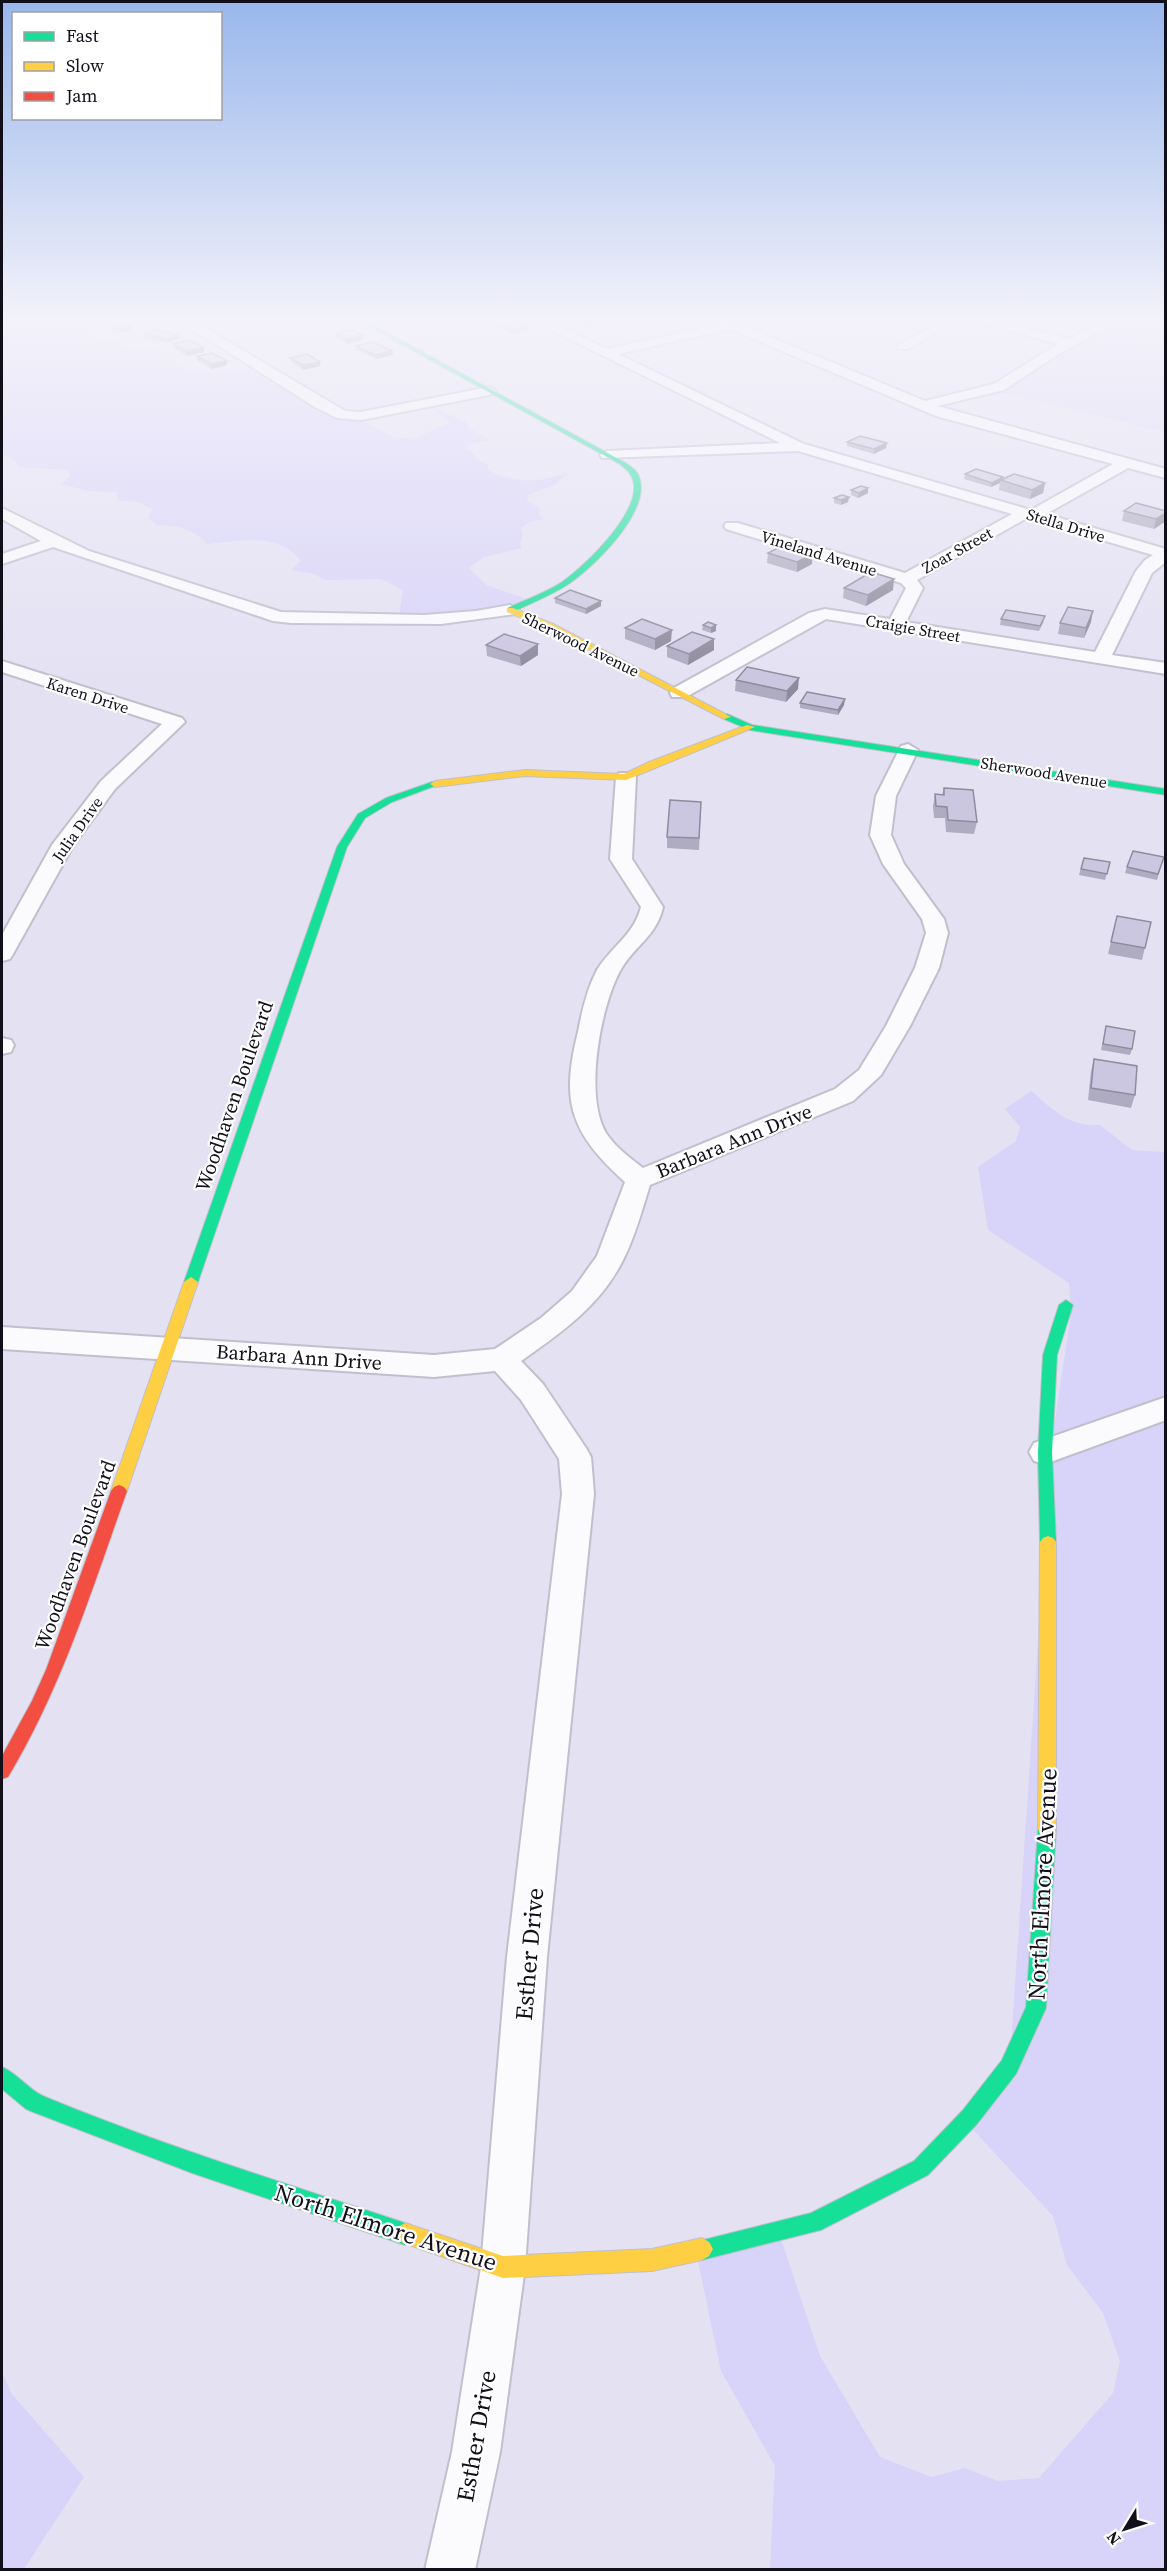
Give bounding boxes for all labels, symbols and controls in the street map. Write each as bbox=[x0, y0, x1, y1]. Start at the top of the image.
legend bbox=[12, 12, 222, 120]
text: Fast bbox=[66, 23, 99, 48]
text: Slow bbox=[66, 53, 104, 78]
text: Jam bbox=[65, 83, 98, 108]
street label: Stella Drive bbox=[1024, 503, 1108, 547]
street label: Zoar Street bbox=[918, 521, 997, 578]
street label: Vineland Avenue bbox=[758, 525, 880, 581]
street label: Sherwood Avenue bbox=[519, 606, 643, 682]
street label: Craigie Street bbox=[864, 609, 963, 647]
street label: Karen Drive bbox=[44, 671, 132, 719]
street label: Sherwood Avenue bbox=[979, 751, 1109, 793]
street label: Julia Drive bbox=[46, 792, 107, 867]
street label: Woodhaven Boulevard bbox=[188, 996, 280, 1195]
street label: Barbara Ann Drive bbox=[652, 1097, 816, 1185]
street label: Barbara Ann Drive bbox=[215, 1337, 383, 1377]
street label: Woodhaven Boulevard bbox=[28, 1456, 123, 1654]
street label: North Elmore Avenue bbox=[1019, 1767, 1065, 2001]
street label: Esther Drive bbox=[507, 1886, 551, 2022]
street label: North Elmore Avenue bbox=[271, 2175, 501, 2279]
street label: Esther Drive bbox=[448, 2368, 504, 2504]
north arrow bbox=[1095, 2499, 1155, 2559]
text: N bbox=[1101, 2527, 1125, 2550]

